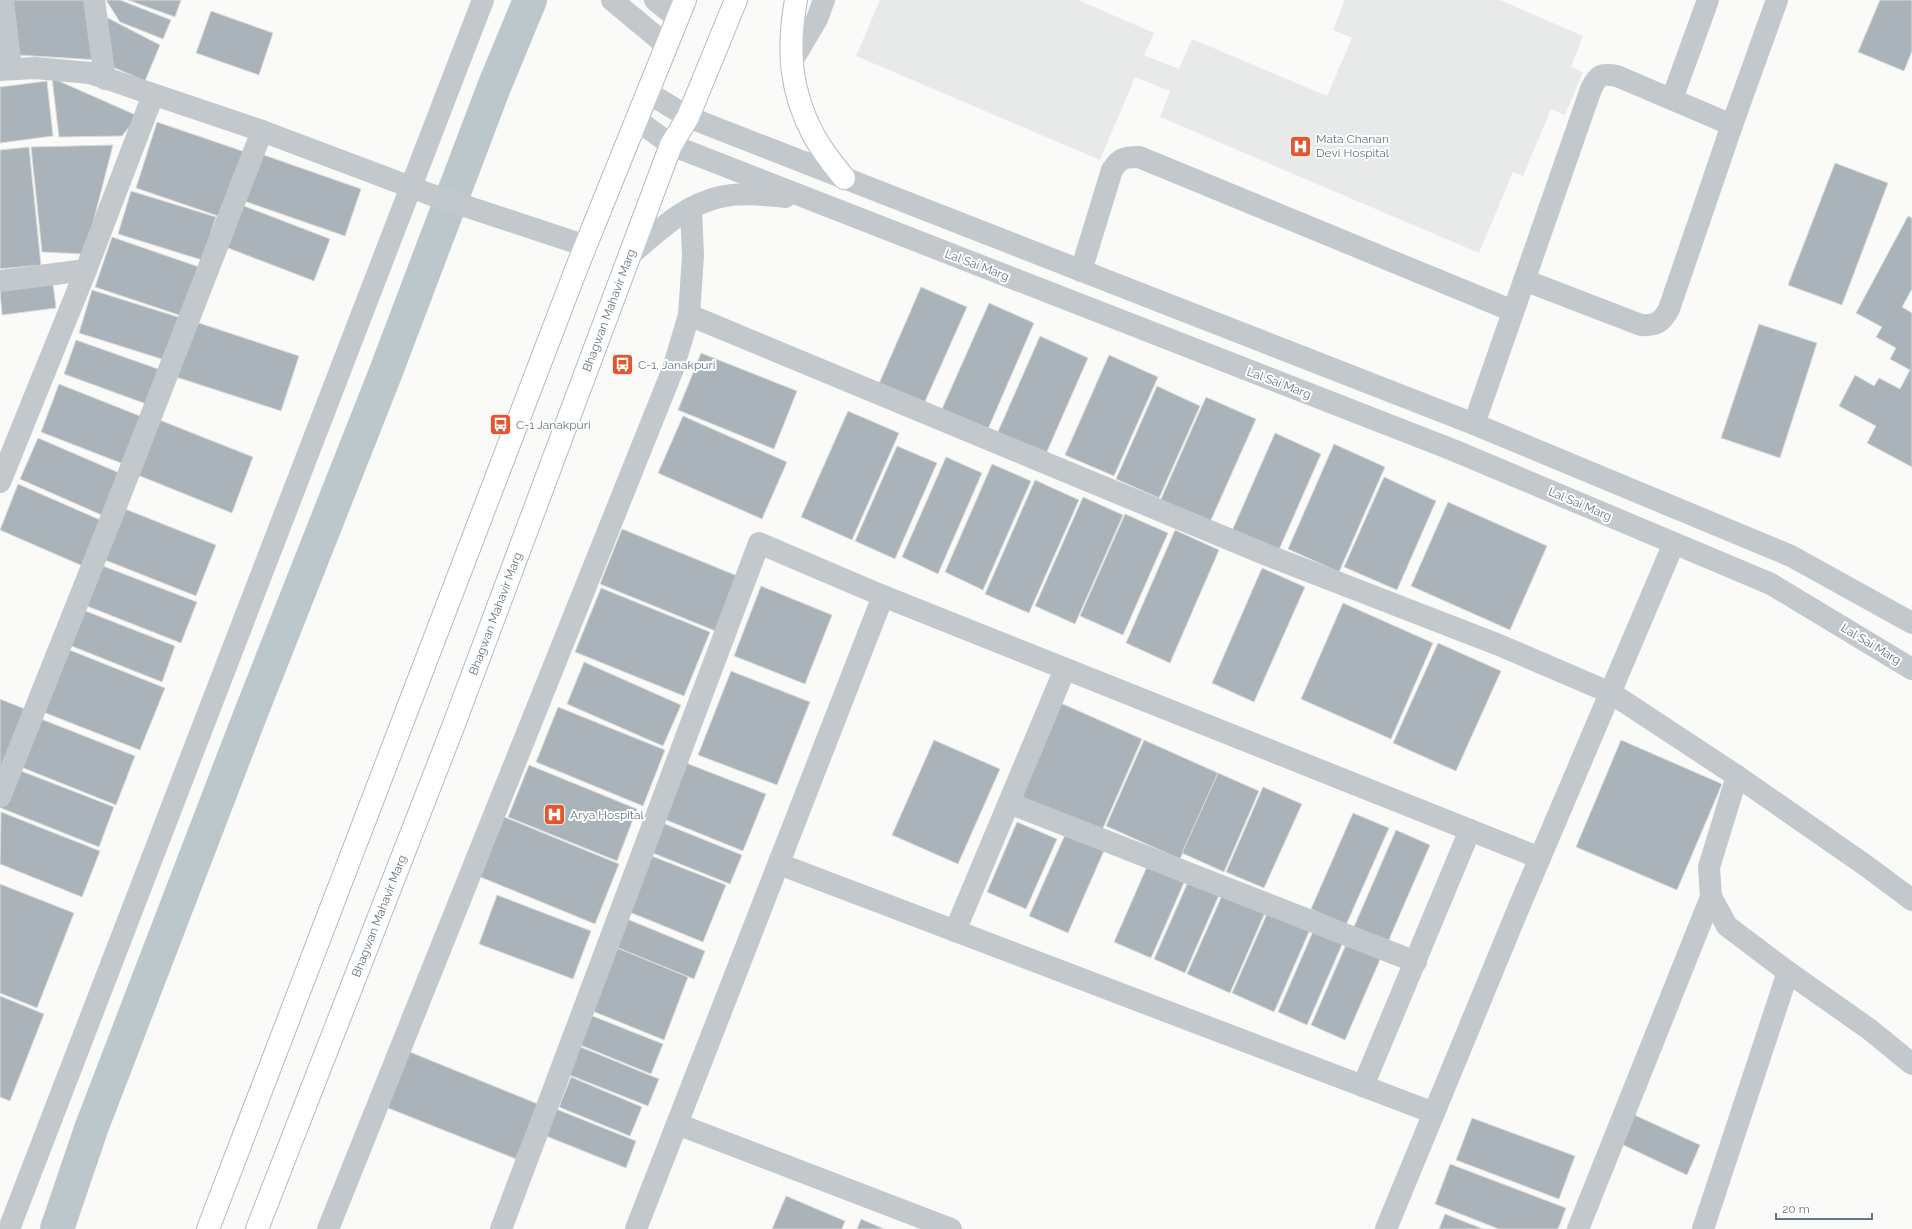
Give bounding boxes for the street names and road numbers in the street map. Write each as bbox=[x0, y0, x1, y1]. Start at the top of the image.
street label: Lal Sai Marg bbox=[943, 246, 1011, 284]
street label: Bhagwan Mahavir Marg bbox=[580, 247, 638, 374]
street label: Lal Sai Marg bbox=[1245, 364, 1313, 402]
street label: Lal Sai Marg bbox=[1546, 484, 1614, 524]
street label: Bhagwan Mahavir Marg bbox=[466, 550, 525, 677]
street label: Lal Sai Marg bbox=[1838, 621, 1904, 667]
street label: Bhagwan Mahavir Marg bbox=[349, 853, 409, 979]

